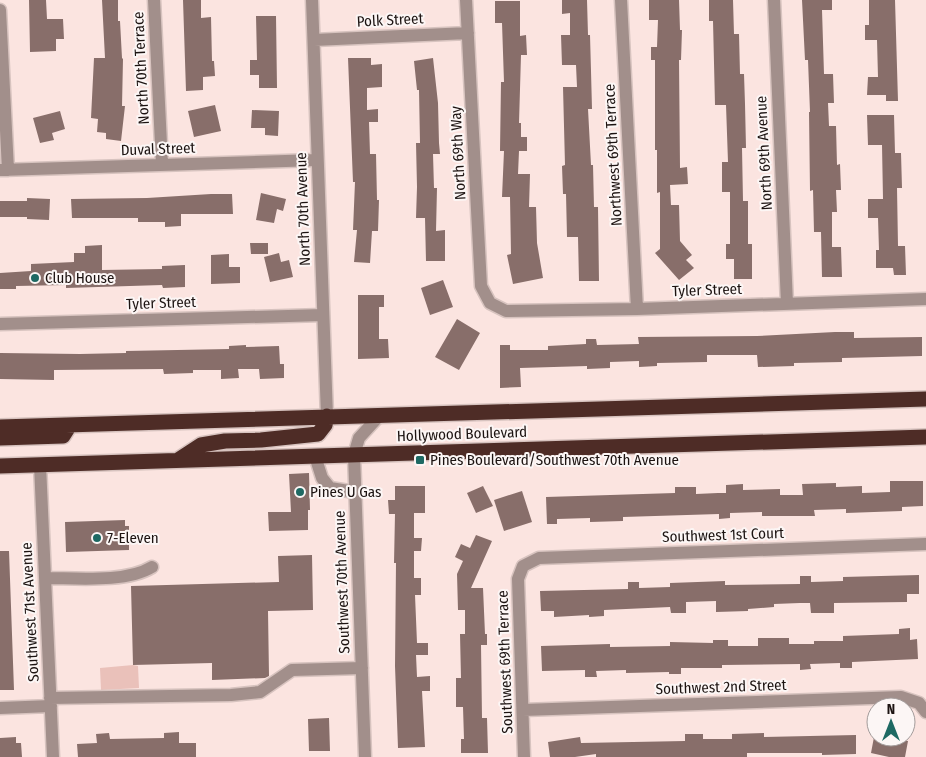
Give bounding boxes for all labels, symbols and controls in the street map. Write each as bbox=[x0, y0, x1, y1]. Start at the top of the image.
street label: Polk Street bbox=[356, 9, 424, 31]
street label: North 70th Terrace bbox=[129, 11, 153, 125]
street label: Northwest 69th Terrace bbox=[600, 83, 626, 227]
street label: North 69th Avenue bbox=[752, 95, 776, 211]
street label: North 69th Way bbox=[447, 105, 469, 200]
street label: Duval Street bbox=[120, 139, 196, 159]
street label: North 70th Avenue bbox=[292, 152, 314, 266]
place label: Club House bbox=[45, 269, 114, 287]
marker: Club House bbox=[29, 272, 41, 284]
street label: Tyler Street bbox=[672, 280, 742, 300]
street label: Tyler Street bbox=[126, 293, 196, 313]
street label: Hollywood Boulevard bbox=[396, 423, 528, 445]
place label: Pines Boulevard/Southwest 70th Avenue bbox=[430, 451, 679, 469]
marker: Pines Boulevard/Southwest 70th Avenue bbox=[414, 454, 426, 466]
place label: Pines U Gas bbox=[310, 483, 381, 501]
marker: Pines U Gas bbox=[294, 486, 306, 498]
street label: Southwest 70th Avenue bbox=[331, 510, 353, 654]
street label: Southwest 1st Court bbox=[662, 524, 784, 546]
place label: 7-Eleven bbox=[107, 529, 159, 547]
marker: 7-Eleven bbox=[91, 532, 103, 544]
street label: Southwest 71st Avenue bbox=[17, 542, 43, 682]
street label: Southwest 69th Terrace bbox=[494, 590, 516, 734]
street label: Southwest 2nd Street bbox=[655, 676, 787, 698]
north arrow bbox=[866, 697, 916, 747]
text: N bbox=[887, 701, 895, 718]

